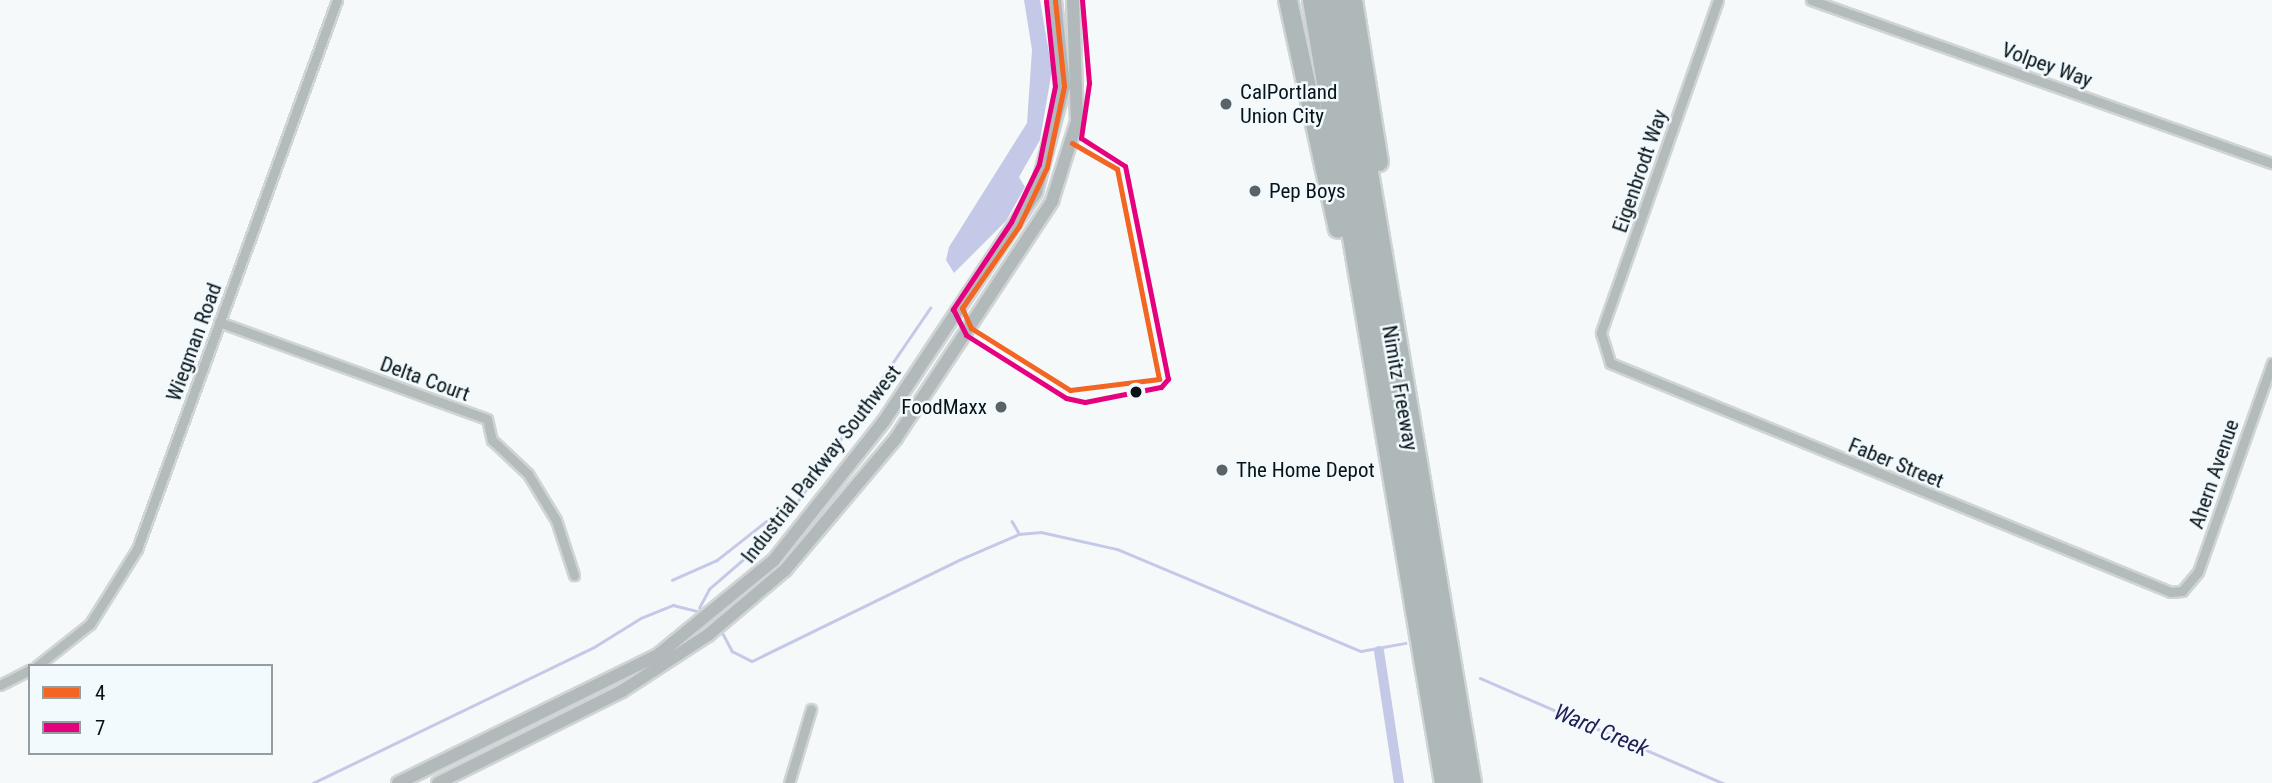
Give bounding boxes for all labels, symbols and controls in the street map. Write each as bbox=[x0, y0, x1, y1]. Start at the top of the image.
street label: Volpey Way bbox=[1998, 37, 2096, 93]
place label: CalPortland Union City bbox=[1240, 79, 1337, 129]
marker: CalPortland Union City bbox=[1218, 96, 1234, 112]
street label: Eigenbrodt Way bbox=[1607, 106, 1673, 236]
place label: Pep Boys bbox=[1269, 178, 1346, 204]
marker: Pep Boys bbox=[1247, 183, 1263, 199]
street label: Wiegman Road bbox=[161, 279, 227, 405]
street label: Nimitz Freeway bbox=[1377, 323, 1423, 453]
street label: Delta Court bbox=[377, 351, 473, 407]
street label: Industrial Parkway Southwest bbox=[736, 360, 906, 568]
unlabelled marker bbox=[1129, 385, 1143, 399]
place label: FoodMaxx bbox=[901, 394, 987, 420]
marker: FoodMaxx bbox=[993, 399, 1009, 415]
street label: Ahern Avenue bbox=[2184, 416, 2244, 532]
street label: Faber Street bbox=[1845, 433, 1947, 493]
place label: The Home Depot bbox=[1236, 457, 1375, 483]
marker: The Home Depot bbox=[1214, 462, 1230, 478]
legend bbox=[28, 664, 273, 755]
text: 4 bbox=[95, 681, 105, 705]
water label: Ward Creek bbox=[1549, 699, 1653, 763]
text: 7 bbox=[95, 716, 105, 740]

